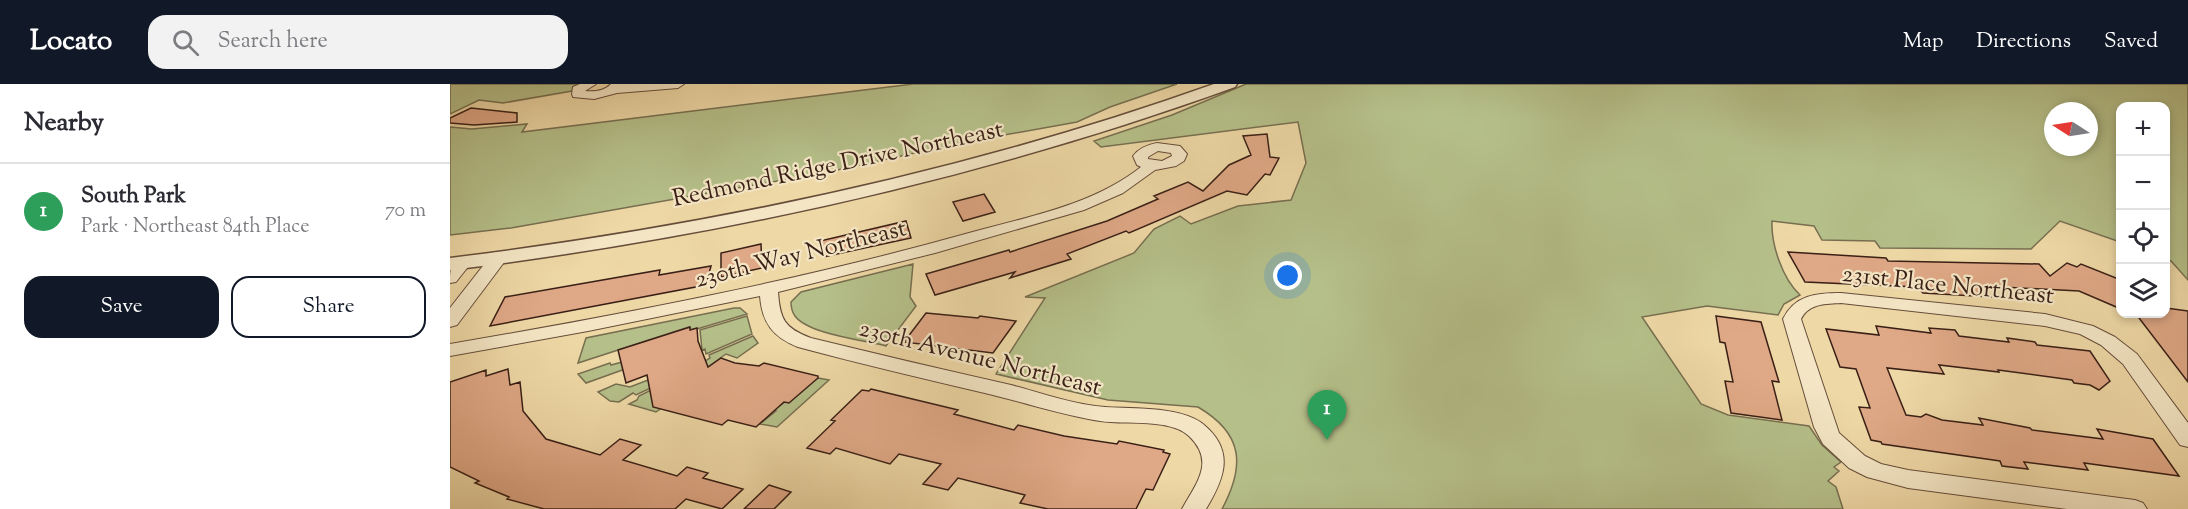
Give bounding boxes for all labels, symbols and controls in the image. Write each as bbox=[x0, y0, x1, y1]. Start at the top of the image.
search box bbox=[148, 15, 568, 69]
text: Locato bbox=[30, 22, 112, 62]
icon: search bbox=[169, 26, 202, 59]
text: Search here bbox=[217, 26, 328, 58]
text: Map bbox=[1903, 27, 1943, 57]
text: Directions bbox=[1976, 27, 2071, 57]
text: Saved bbox=[2104, 27, 2158, 57]
north arrow bbox=[2044, 102, 2098, 156]
map controls bbox=[2116, 102, 2170, 318]
button: + bbox=[2116, 102, 2170, 156]
text: Nearby bbox=[24, 105, 104, 142]
street label: Redmond Ridge Drive Northeast bbox=[669, 113, 1007, 217]
button: − bbox=[2116, 156, 2170, 210]
text: South Park bbox=[81, 181, 186, 213]
text: 1 bbox=[40, 197, 47, 226]
text: 70 m bbox=[385, 197, 426, 226]
button: locate bbox=[2116, 210, 2170, 264]
street label: 230th Way Northeast bbox=[692, 212, 910, 298]
text: Park · Northeast 84th Place bbox=[81, 213, 310, 242]
street label: 231st Place Northeast bbox=[1840, 258, 2056, 314]
your location bbox=[1273, 261, 1302, 290]
button: layers bbox=[2116, 264, 2170, 318]
button: Save bbox=[24, 276, 219, 338]
button: Share bbox=[231, 276, 426, 338]
street label: 230th Avenue Northeast bbox=[855, 312, 1105, 406]
pin: 1 bbox=[1308, 390, 1346, 440]

